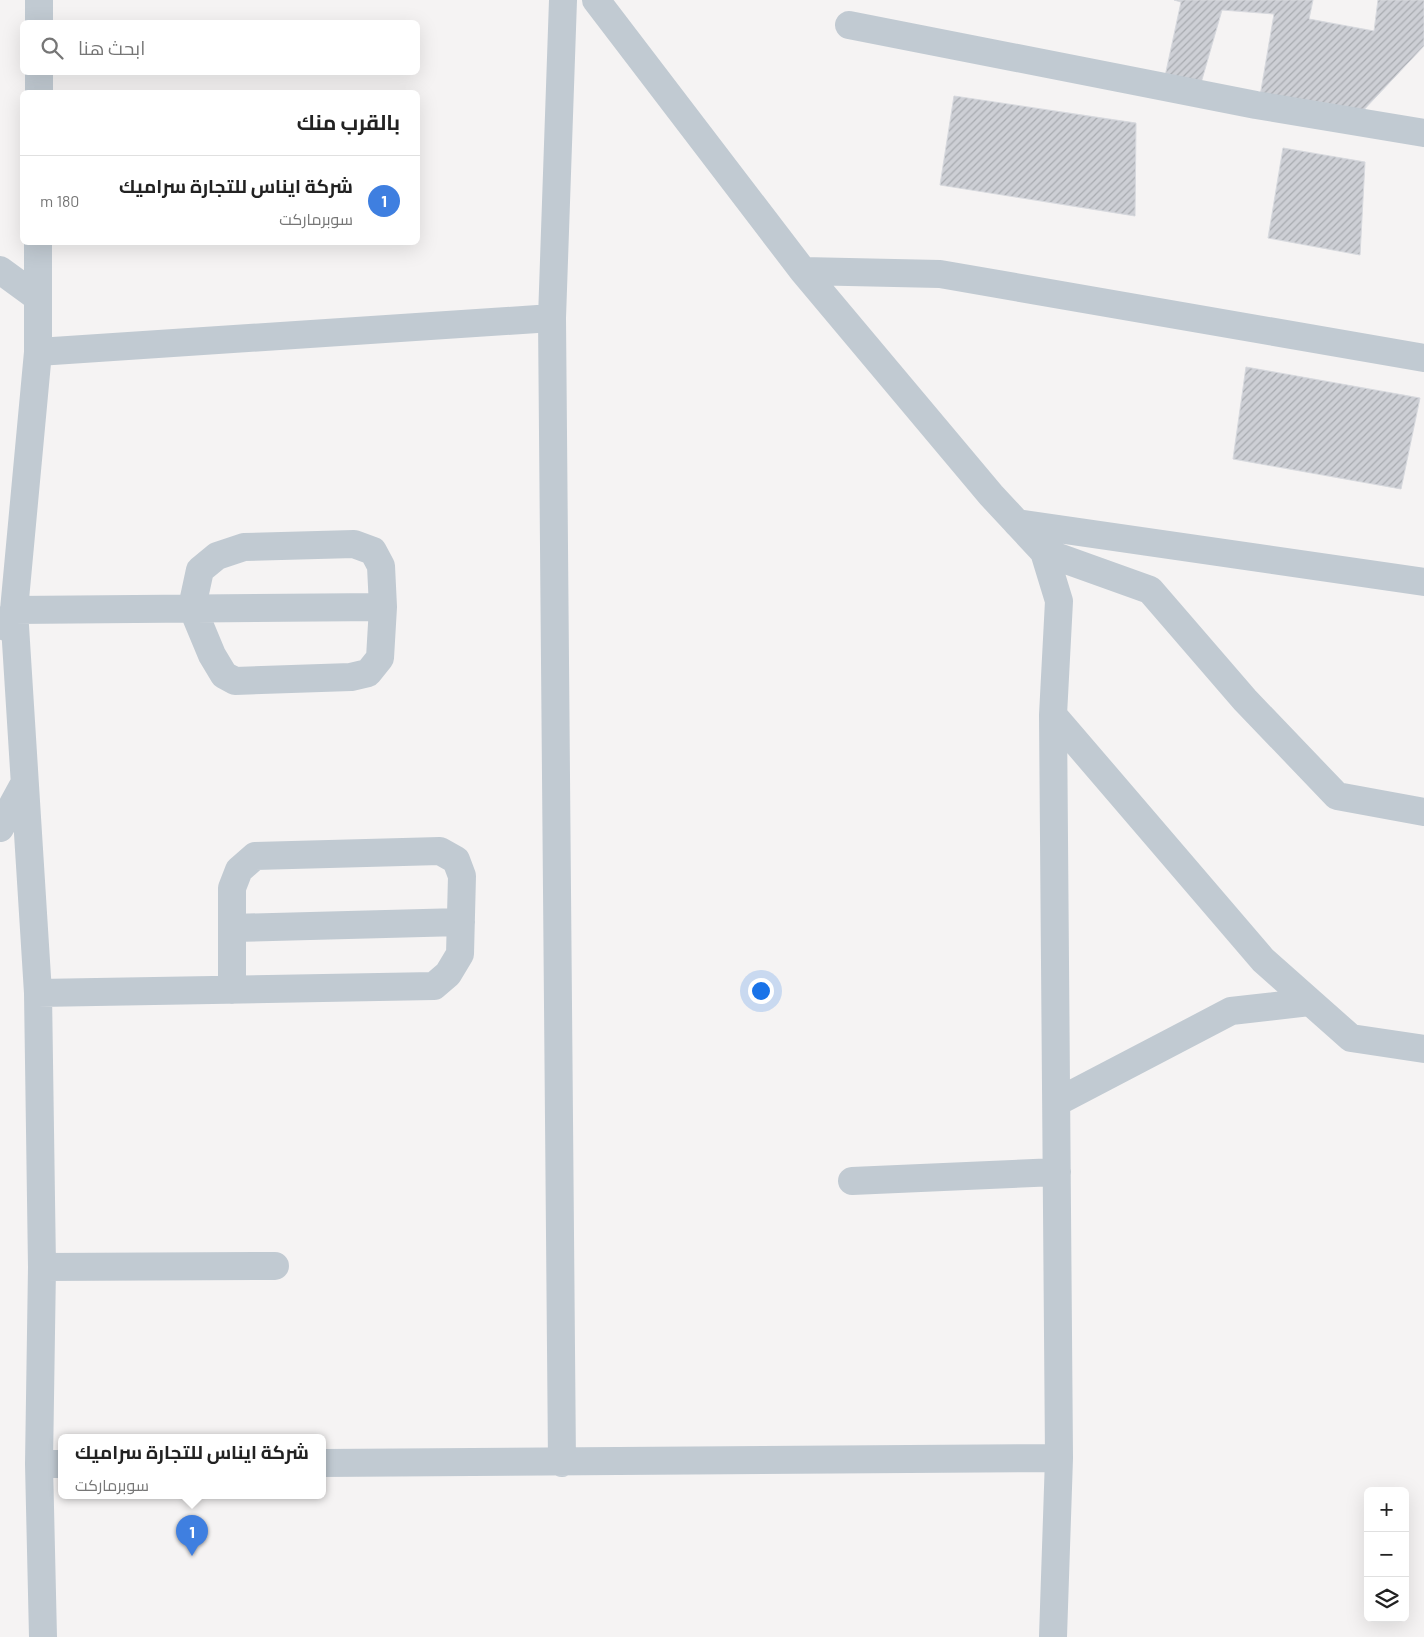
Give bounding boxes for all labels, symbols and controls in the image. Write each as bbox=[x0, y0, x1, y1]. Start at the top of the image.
search box bbox=[20, 20, 420, 75]
icon: search bbox=[38, 34, 66, 62]
text: ابحث هنا bbox=[78, 36, 145, 59]
text: بالقرب منك bbox=[297, 109, 400, 134]
text: شركة ايناس للتجارة سراميك bbox=[119, 174, 353, 197]
text: 180 m bbox=[40, 191, 79, 210]
text: 1 bbox=[381, 191, 387, 210]
text: سوبرماركت bbox=[279, 209, 353, 228]
your location bbox=[748, 978, 774, 1004]
popup bbox=[58, 1434, 326, 1499]
text: شركة ايناس للتجارة سراميك bbox=[75, 1440, 309, 1463]
text: سوبرماركت bbox=[75, 1475, 149, 1494]
map controls bbox=[1364, 1487, 1409, 1622]
button: + bbox=[1364, 1487, 1409, 1532]
pin: 1 bbox=[176, 1515, 208, 1556]
button: − bbox=[1364, 1532, 1409, 1577]
button: layers bbox=[1364, 1577, 1409, 1622]

